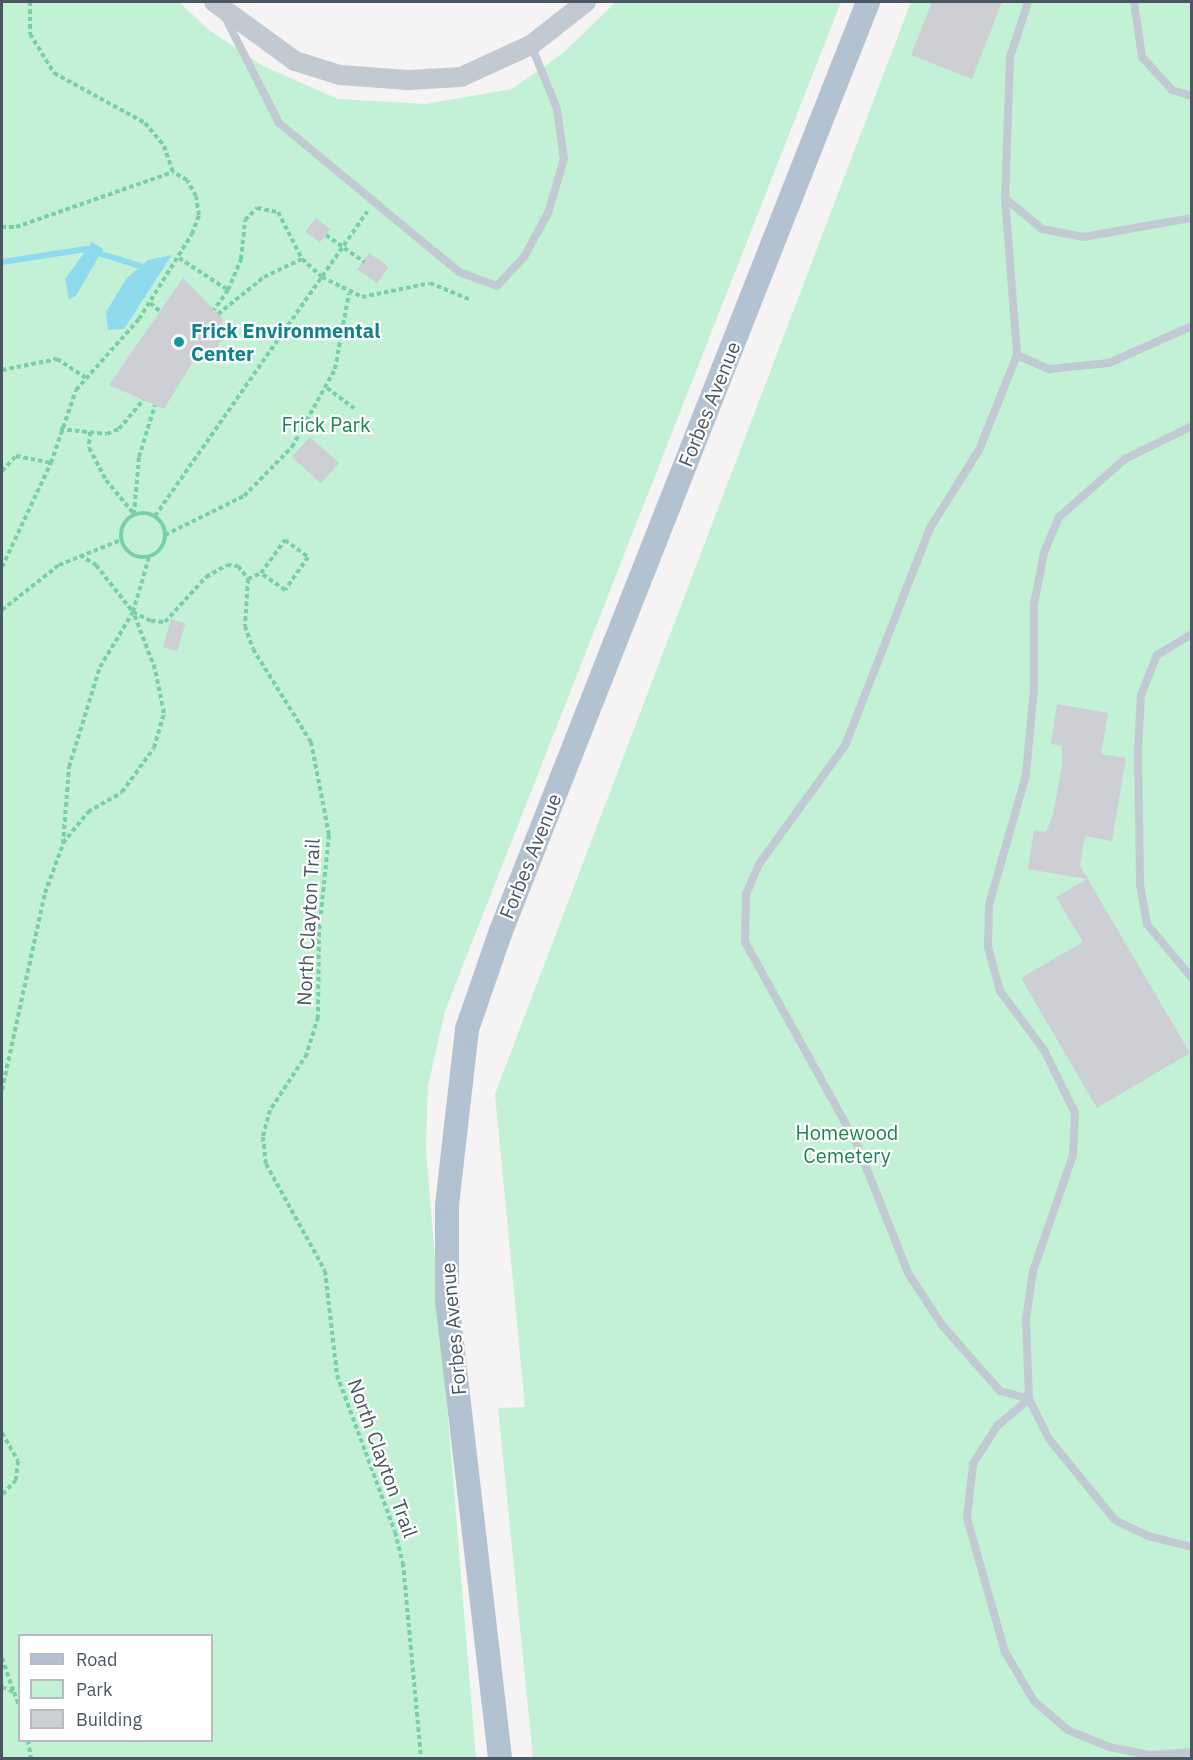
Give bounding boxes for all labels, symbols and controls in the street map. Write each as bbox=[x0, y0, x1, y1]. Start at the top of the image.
place label: Frick Environmental Center bbox=[191, 318, 380, 365]
marker: Frick Environmental Center bbox=[172, 335, 186, 349]
street label: Forbes Avenue bbox=[673, 338, 745, 470]
park label: Frick Park bbox=[282, 412, 370, 436]
street label: Forbes Avenue bbox=[494, 790, 566, 922]
street label: North Clayton Trail bbox=[292, 838, 324, 1006]
park label: Homewood Cemetery bbox=[796, 1121, 898, 1168]
street label: Forbes Avenue bbox=[435, 1262, 471, 1396]
street label: North Clayton Trail bbox=[343, 1375, 423, 1541]
legend bbox=[18, 1634, 213, 1742]
text: Road bbox=[76, 1648, 117, 1671]
text: Park bbox=[76, 1678, 112, 1701]
text: Building bbox=[76, 1708, 142, 1731]

